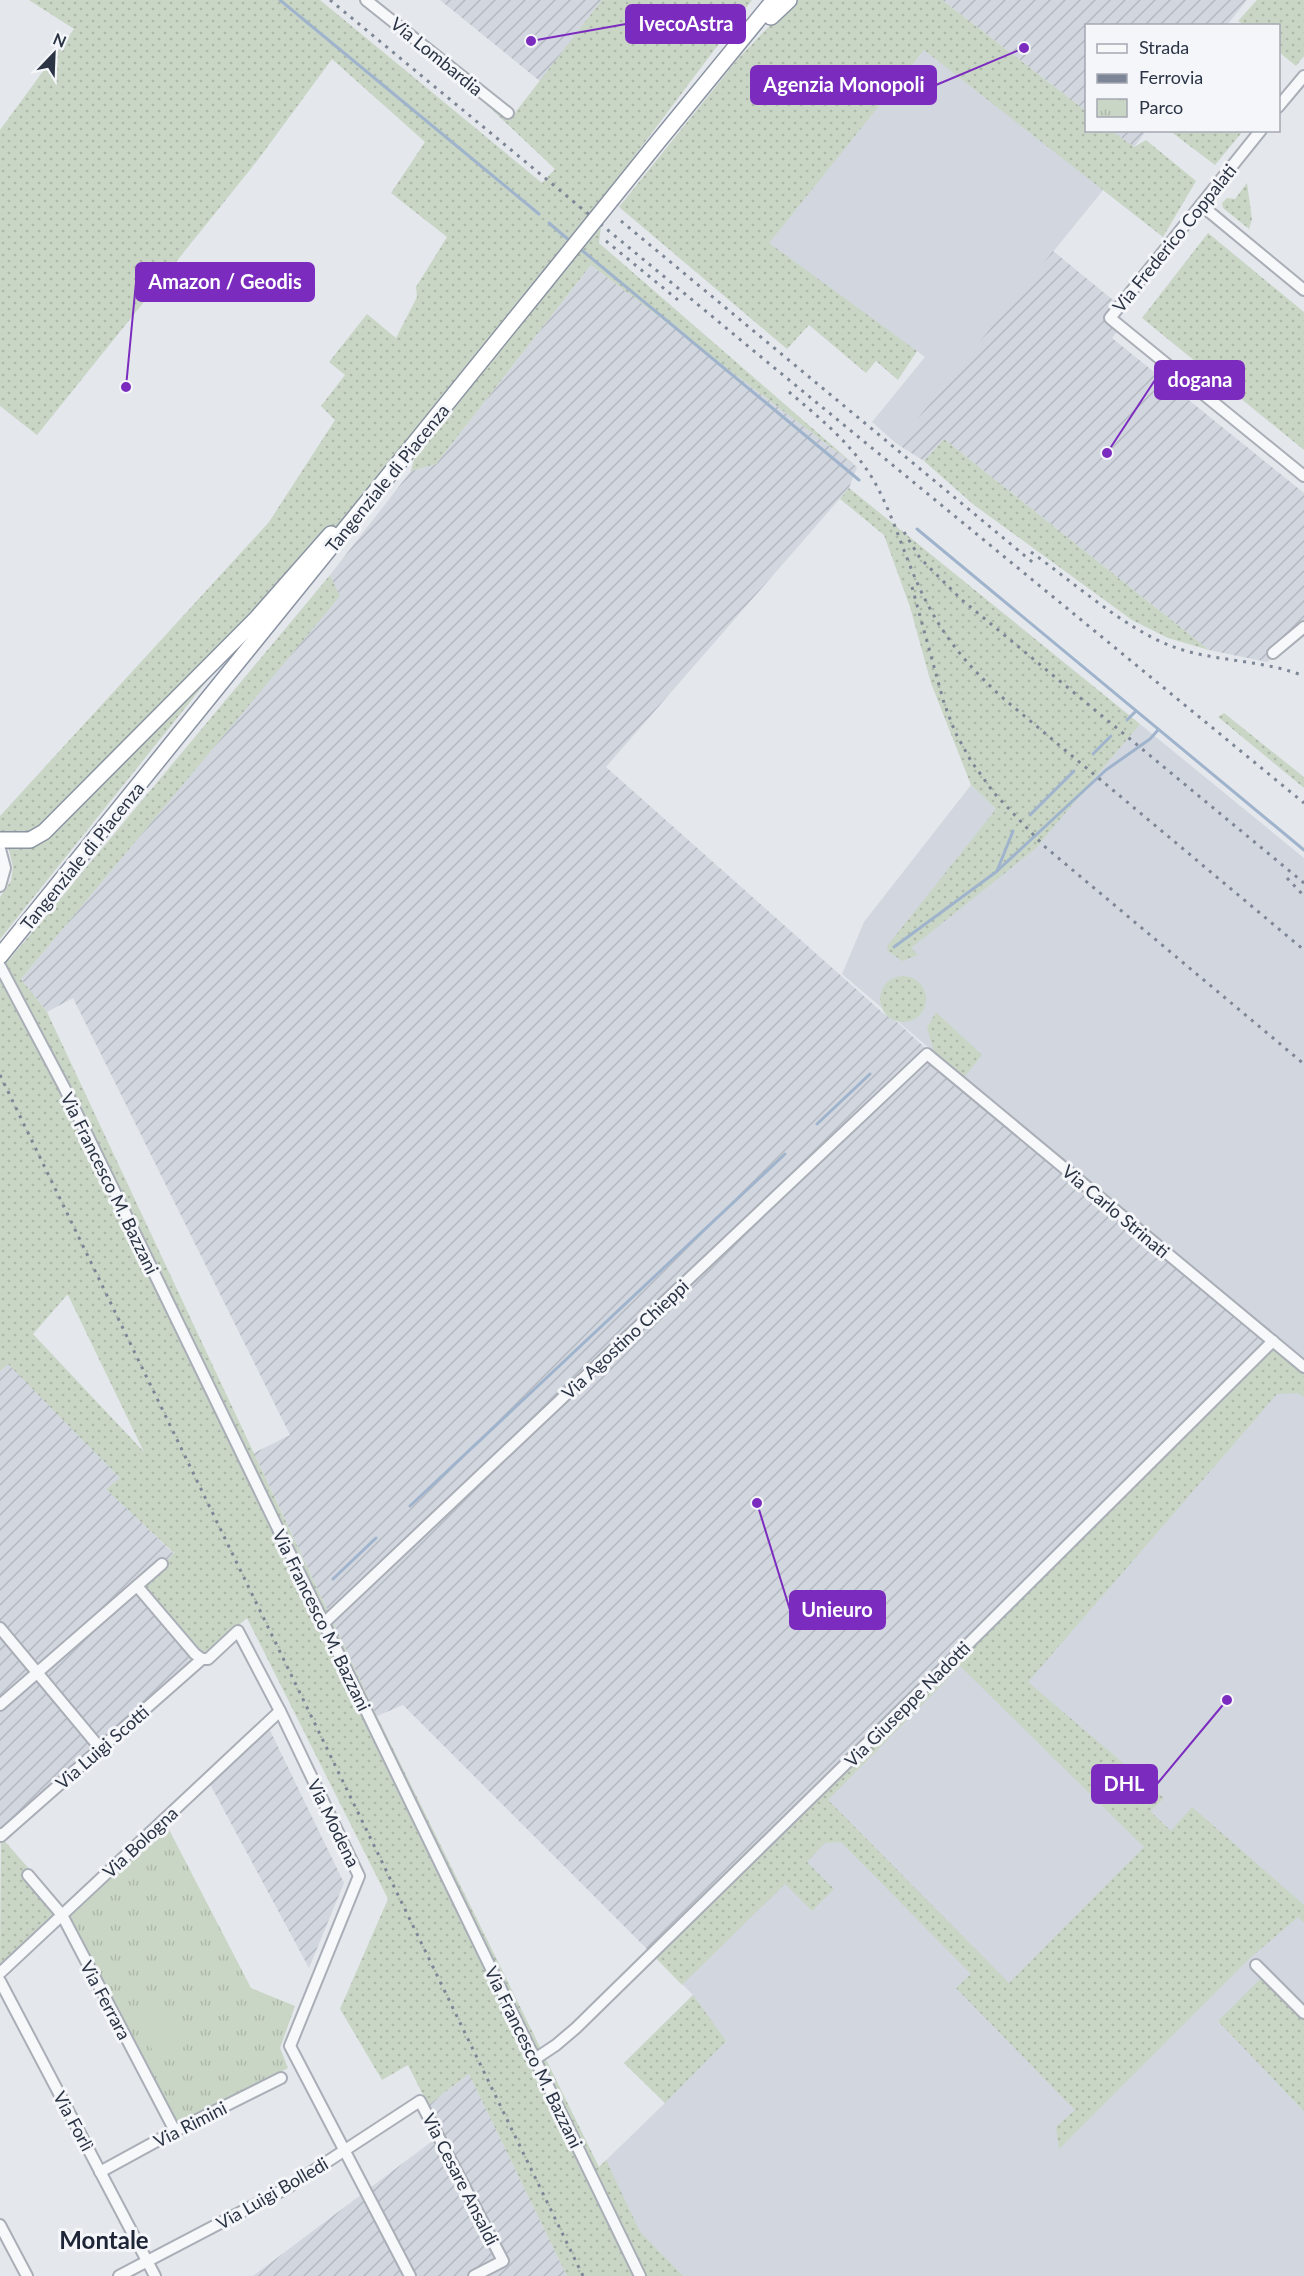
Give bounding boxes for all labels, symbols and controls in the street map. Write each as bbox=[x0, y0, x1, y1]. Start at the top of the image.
callout: IvecoAstra bbox=[626, 5, 745, 43]
text: IvecoAstra bbox=[639, 11, 733, 35]
street label: Via Lombardia bbox=[386, 12, 488, 100]
north arrow bbox=[24, 24, 84, 84]
legend bbox=[1085, 24, 1280, 132]
text: N bbox=[51, 29, 69, 51]
text: Strada bbox=[1139, 36, 1189, 58]
callout: Agenzia Monopoli bbox=[751, 66, 936, 104]
text: Ferrovia bbox=[1139, 66, 1203, 88]
text: Agenzia Monopoli bbox=[762, 72, 925, 96]
text: Parco bbox=[1139, 96, 1183, 118]
street label: Via Frederico Coppalati bbox=[1107, 160, 1241, 316]
callout: Amazon / Geodis bbox=[136, 263, 314, 301]
text: Amazon / Geodis bbox=[147, 269, 302, 293]
callout: dogana bbox=[1155, 361, 1244, 399]
text: dogana bbox=[1168, 367, 1232, 391]
street label: Tangenziale di Piacenza bbox=[320, 400, 454, 556]
street label: Tangenziale di Piacenza bbox=[15, 778, 149, 934]
street label: Via Francesco M. Bazzani bbox=[56, 1089, 164, 1277]
street label: Via Carlo Strinati bbox=[1058, 1160, 1174, 1262]
street label: Via Agostino Chieppi bbox=[557, 1275, 693, 1403]
street label: Via Francesco M. Bazzani bbox=[268, 1526, 376, 1714]
callout: Unieuro bbox=[790, 1591, 885, 1629]
text: Unieuro bbox=[801, 1597, 873, 1621]
street label: Via Giuseppe Nadotti bbox=[840, 1637, 974, 1771]
street label: Via Luigi Scotti bbox=[51, 1701, 153, 1793]
callout: DHL bbox=[1092, 1765, 1157, 1803]
text: DHL bbox=[1103, 1771, 1145, 1795]
street label: Via Modena bbox=[303, 1775, 365, 1871]
street label: Via Bologna bbox=[98, 1802, 182, 1882]
street label: Via Ferrara bbox=[76, 1957, 136, 2043]
street label: Via Francesco M. Bazzani bbox=[480, 1963, 588, 2151]
street label: Via Forlì bbox=[49, 2087, 99, 2155]
street label: Via Rimini bbox=[150, 2096, 230, 2152]
street label: Via Cesare Ansaldi bbox=[418, 2109, 504, 2249]
street label: Via Luigi Bolledi bbox=[212, 2152, 332, 2234]
district label: Montale bbox=[59, 2225, 149, 2254]

